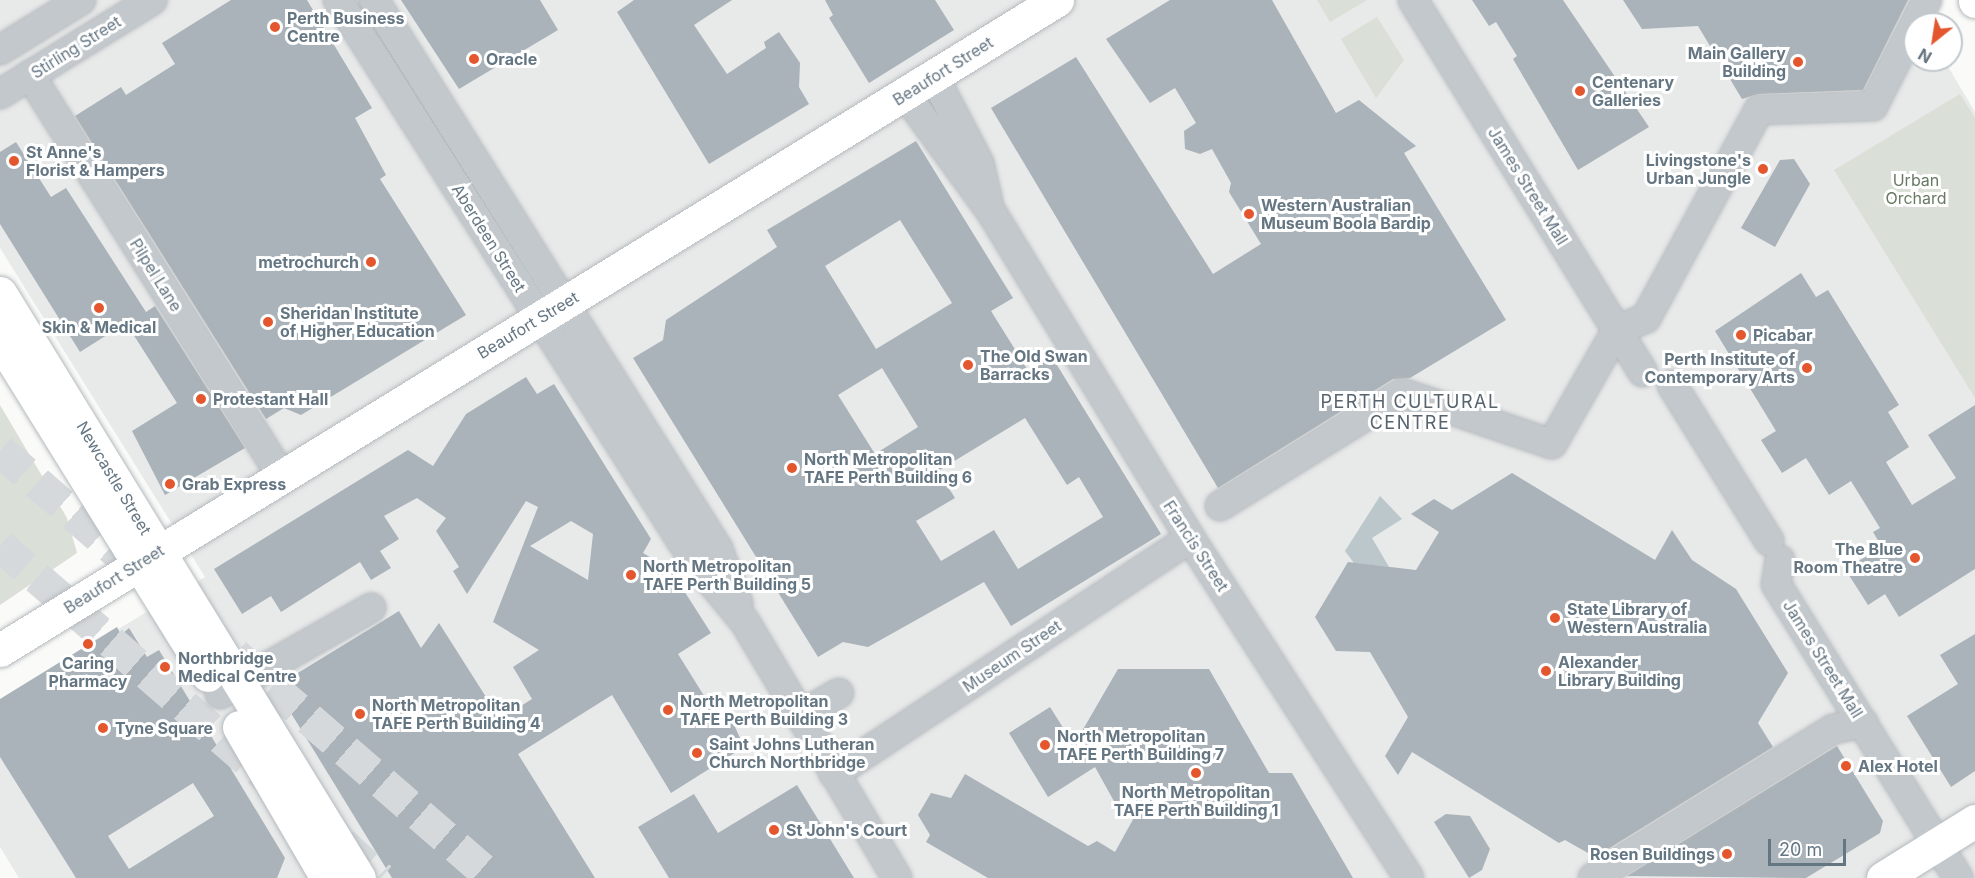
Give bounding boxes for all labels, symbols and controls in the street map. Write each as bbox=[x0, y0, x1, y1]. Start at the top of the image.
place label: Perth Business Centre bbox=[287, 8, 404, 46]
street label: Stirling Street bbox=[28, 12, 124, 82]
north arrow bbox=[1903, 12, 1963, 72]
marker: Perth Business Centre bbox=[268, 20, 282, 34]
street label: Beaufort Street bbox=[889, 32, 997, 110]
place label: Main Gallery Building bbox=[1688, 43, 1786, 81]
text: N bbox=[1915, 44, 1935, 68]
place label: Oracle bbox=[486, 49, 537, 69]
marker: Oracle bbox=[467, 52, 481, 66]
marker: Main Gallery Building bbox=[1791, 55, 1805, 69]
place label: Centenary Galleries bbox=[1592, 72, 1674, 110]
marker: Centenary Galleries bbox=[1573, 84, 1587, 98]
street label: James Street Mall bbox=[1484, 124, 1572, 248]
place label: St Anne's Florist & Hampers bbox=[26, 142, 165, 180]
place label: Livingstone's Urban Jungle bbox=[1646, 150, 1751, 188]
marker: St Anne's Florist & Hampers bbox=[7, 154, 21, 168]
marker: Livingstone's Urban Jungle bbox=[1756, 162, 1770, 176]
park label: Urban Orchard bbox=[1885, 170, 1947, 208]
street label: Aberdeen Street bbox=[448, 181, 530, 295]
place label: Western Australian Museum Boola Bardip bbox=[1261, 195, 1431, 233]
marker: Western Australian Museum Boola Bardip bbox=[1242, 207, 1256, 221]
street label: Pilpel Lane bbox=[126, 235, 186, 315]
place label: metrochurch bbox=[258, 252, 359, 272]
marker: metrochurch bbox=[364, 255, 378, 269]
street label: Beaufort Street bbox=[474, 287, 582, 363]
marker: Skin & Medical bbox=[92, 301, 106, 315]
place label: Sheridan Institute of Higher Education bbox=[280, 303, 435, 341]
marker: Sheridan Institute of Higher Education bbox=[261, 315, 275, 329]
place label: Skin & Medical bbox=[42, 317, 156, 337]
place label: Picabar bbox=[1753, 325, 1813, 345]
marker: Picabar bbox=[1734, 328, 1748, 342]
place label: The Old Swan Barracks bbox=[980, 346, 1088, 384]
place label: Perth Institute of Contemporary Arts bbox=[1644, 349, 1795, 387]
marker: The Old Swan Barracks bbox=[961, 358, 975, 372]
marker: Perth Institute of Contemporary Arts bbox=[1800, 361, 1814, 375]
place label: Protestant Hall bbox=[213, 389, 328, 409]
marker: Protestant Hall bbox=[194, 392, 208, 406]
district label: PERTH CULTURAL CENTRE bbox=[1320, 392, 1500, 434]
street label: Newcastle Street bbox=[73, 418, 155, 538]
place label: North Metropolitan TAFE Perth Building 6 bbox=[804, 449, 972, 487]
marker: North Metropolitan TAFE Perth Building 6 bbox=[785, 461, 799, 475]
place label: Grab Express bbox=[182, 474, 286, 494]
marker: Grab Express bbox=[163, 477, 177, 491]
street label: Francis Street bbox=[1159, 497, 1233, 595]
place label: The Blue Room Theatre bbox=[1794, 539, 1903, 577]
street label: Beaufort Street bbox=[60, 540, 168, 618]
marker: The Blue Room Theatre bbox=[1908, 551, 1922, 565]
place label: North Metropolitan TAFE Perth Building 5 bbox=[643, 556, 811, 594]
marker: North Metropolitan TAFE Perth Building 5 bbox=[624, 568, 638, 582]
street label: James Street Mall bbox=[1779, 597, 1867, 721]
place label: State Library of Western Australia bbox=[1567, 599, 1707, 637]
marker: State Library of Western Australia bbox=[1548, 611, 1562, 625]
street label: Museum Street bbox=[959, 616, 1065, 696]
marker: Caring Pharmacy bbox=[81, 637, 95, 651]
place label: Northbridge Medical Centre bbox=[178, 648, 297, 686]
place label: Alexander Library Building bbox=[1558, 652, 1681, 690]
place label: Caring Pharmacy bbox=[49, 653, 127, 691]
marker: Northbridge Medical Centre bbox=[156, 658, 174, 676]
marker: Alexander Library Building bbox=[1539, 664, 1553, 678]
place label: North Metropolitan TAFE Perth Building 3 bbox=[680, 691, 848, 729]
place label: North Metropolitan TAFE Perth Building 4 bbox=[372, 695, 541, 733]
marker: North Metropolitan TAFE Perth Building 3 bbox=[661, 703, 675, 717]
marker: North Metropolitan TAFE Perth Building 4 bbox=[353, 707, 367, 721]
place label: Tyne Square bbox=[115, 718, 213, 738]
marker: Tyne Square bbox=[96, 721, 110, 735]
place label: North Metropolitan TAFE Perth Building 7 bbox=[1057, 726, 1224, 764]
place label: Saint Johns Lutheran Church Northbridge bbox=[709, 734, 874, 772]
marker: North Metropolitan TAFE Perth Building 7 bbox=[1038, 738, 1052, 752]
marker: Saint Johns Lutheran Church Northbridge bbox=[690, 746, 704, 760]
place label: Alex Hotel bbox=[1858, 756, 1938, 776]
marker: Alex Hotel bbox=[1839, 759, 1853, 773]
marker: North Metropolitan TAFE Perth Building 1 bbox=[1189, 766, 1203, 780]
place label: North Metropolitan TAFE Perth Building 1 bbox=[1114, 782, 1278, 820]
place label: St John's Court bbox=[786, 820, 907, 840]
marker: St John's Court bbox=[767, 823, 781, 837]
scale bar bbox=[1771, 827, 1849, 865]
text: 20 m bbox=[1779, 839, 1822, 860]
place label: Rosen Buildings bbox=[1590, 844, 1715, 864]
marker: Rosen Buildings bbox=[1720, 847, 1734, 861]

